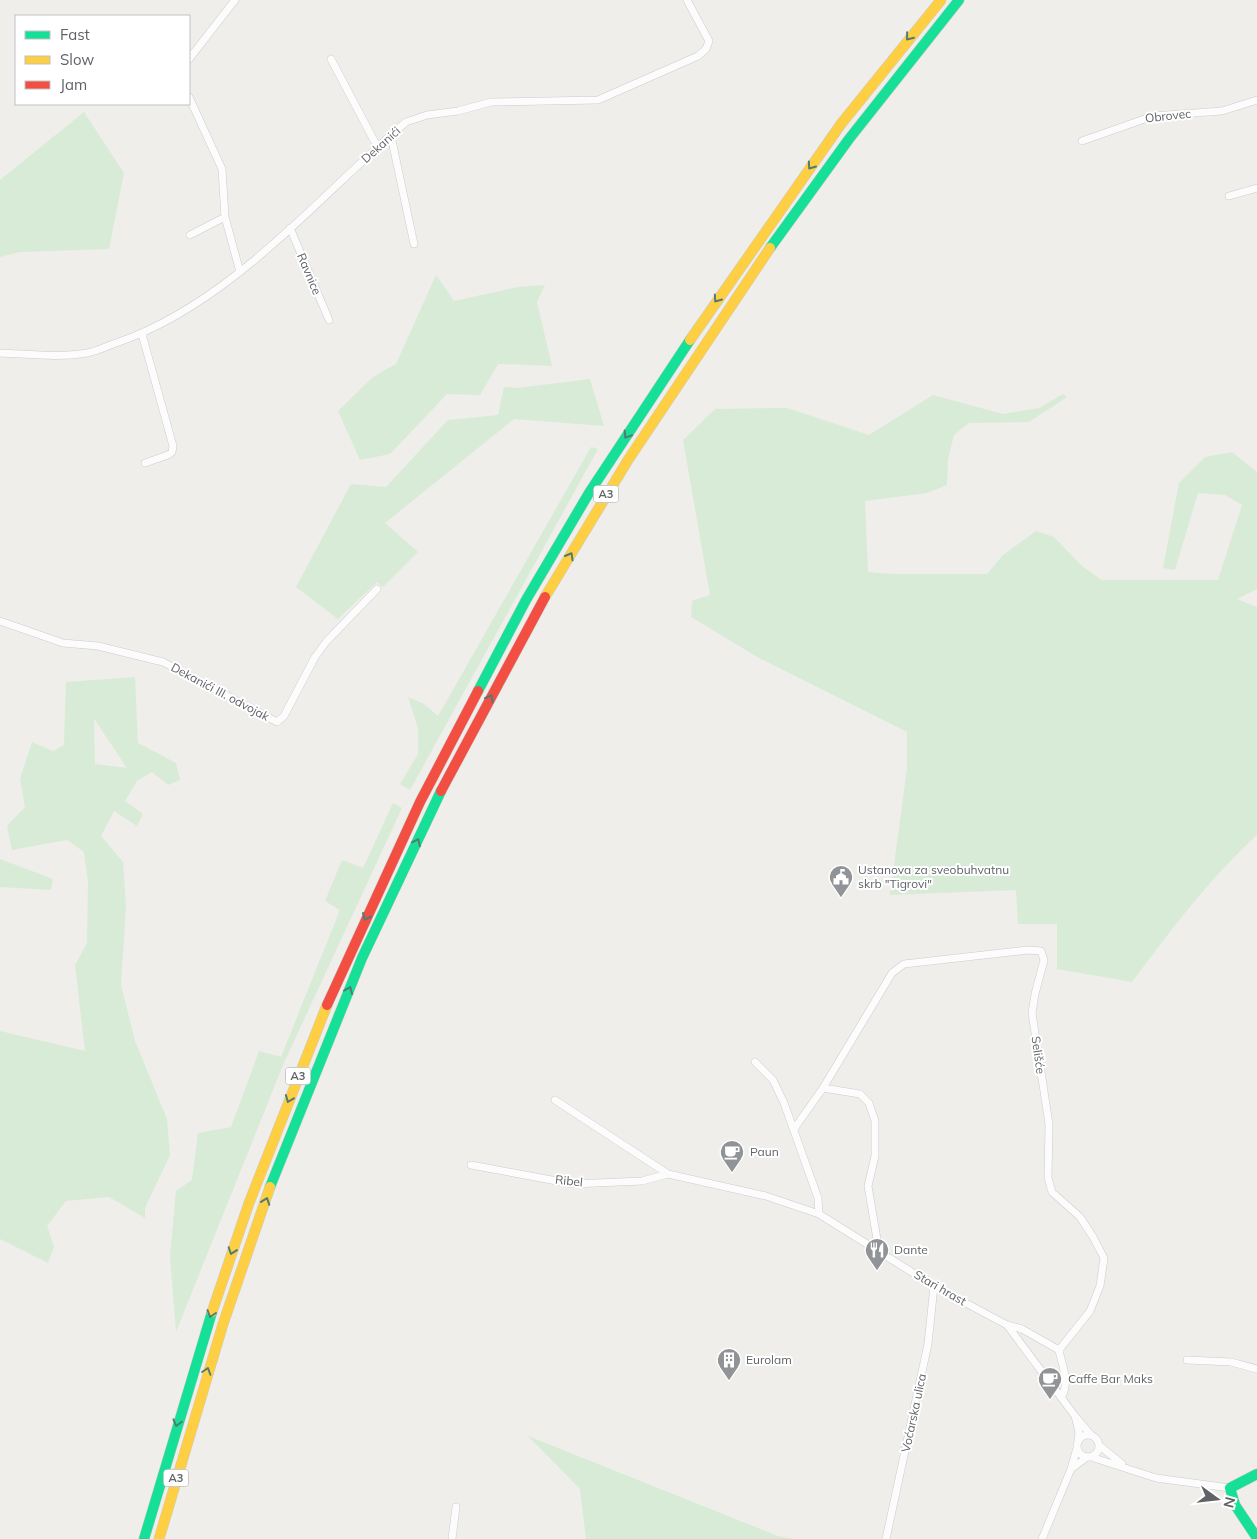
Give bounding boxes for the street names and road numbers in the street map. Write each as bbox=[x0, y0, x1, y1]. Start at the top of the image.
street label: Obrovec bbox=[1144, 106, 1192, 125]
street label: Dekanići bbox=[358, 123, 403, 166]
street label: Ravnice bbox=[294, 251, 325, 297]
road number: A3 bbox=[594, 486, 618, 502]
street label: Dekanići III. odvojak bbox=[168, 659, 273, 724]
street label: Selišće bbox=[1028, 1035, 1049, 1075]
road number: A3 bbox=[286, 1068, 310, 1084]
street label: Ribel bbox=[554, 1172, 584, 1189]
street label: Stari hrast bbox=[911, 1267, 969, 1309]
street label: Voćarska ulica bbox=[898, 1372, 929, 1454]
road number: A3 bbox=[164, 1470, 188, 1486]

